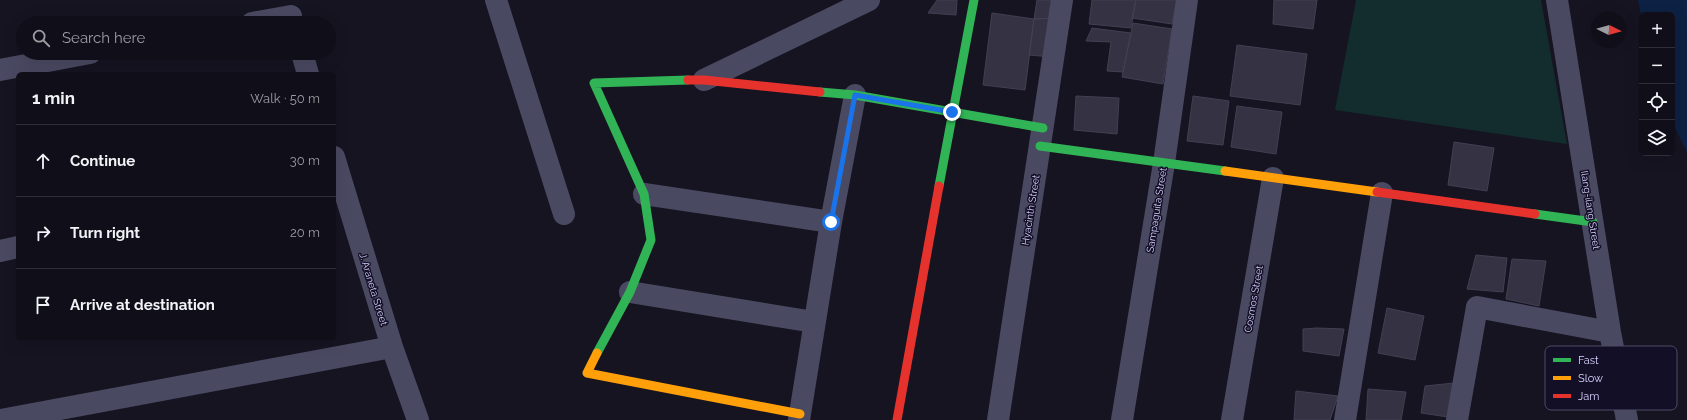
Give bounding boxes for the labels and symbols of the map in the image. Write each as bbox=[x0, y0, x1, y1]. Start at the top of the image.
north arrow bbox=[1591, 12, 1627, 48]
route end bbox=[943, 103, 961, 121]
street label: Sampaguita Street bbox=[1144, 166, 1169, 253]
street label: Ilang-ilang Street bbox=[1579, 170, 1602, 251]
street label: Hyacinth Street bbox=[1020, 174, 1042, 246]
route start bbox=[822, 213, 840, 231]
street label: J. Araneta Street bbox=[357, 252, 390, 327]
street label: Cosmos Street bbox=[1242, 264, 1265, 333]
legend bbox=[1545, 346, 1677, 410]
text: Fast bbox=[1578, 354, 1599, 367]
text: Slow bbox=[1578, 372, 1603, 385]
text: Jam bbox=[1578, 390, 1599, 403]

